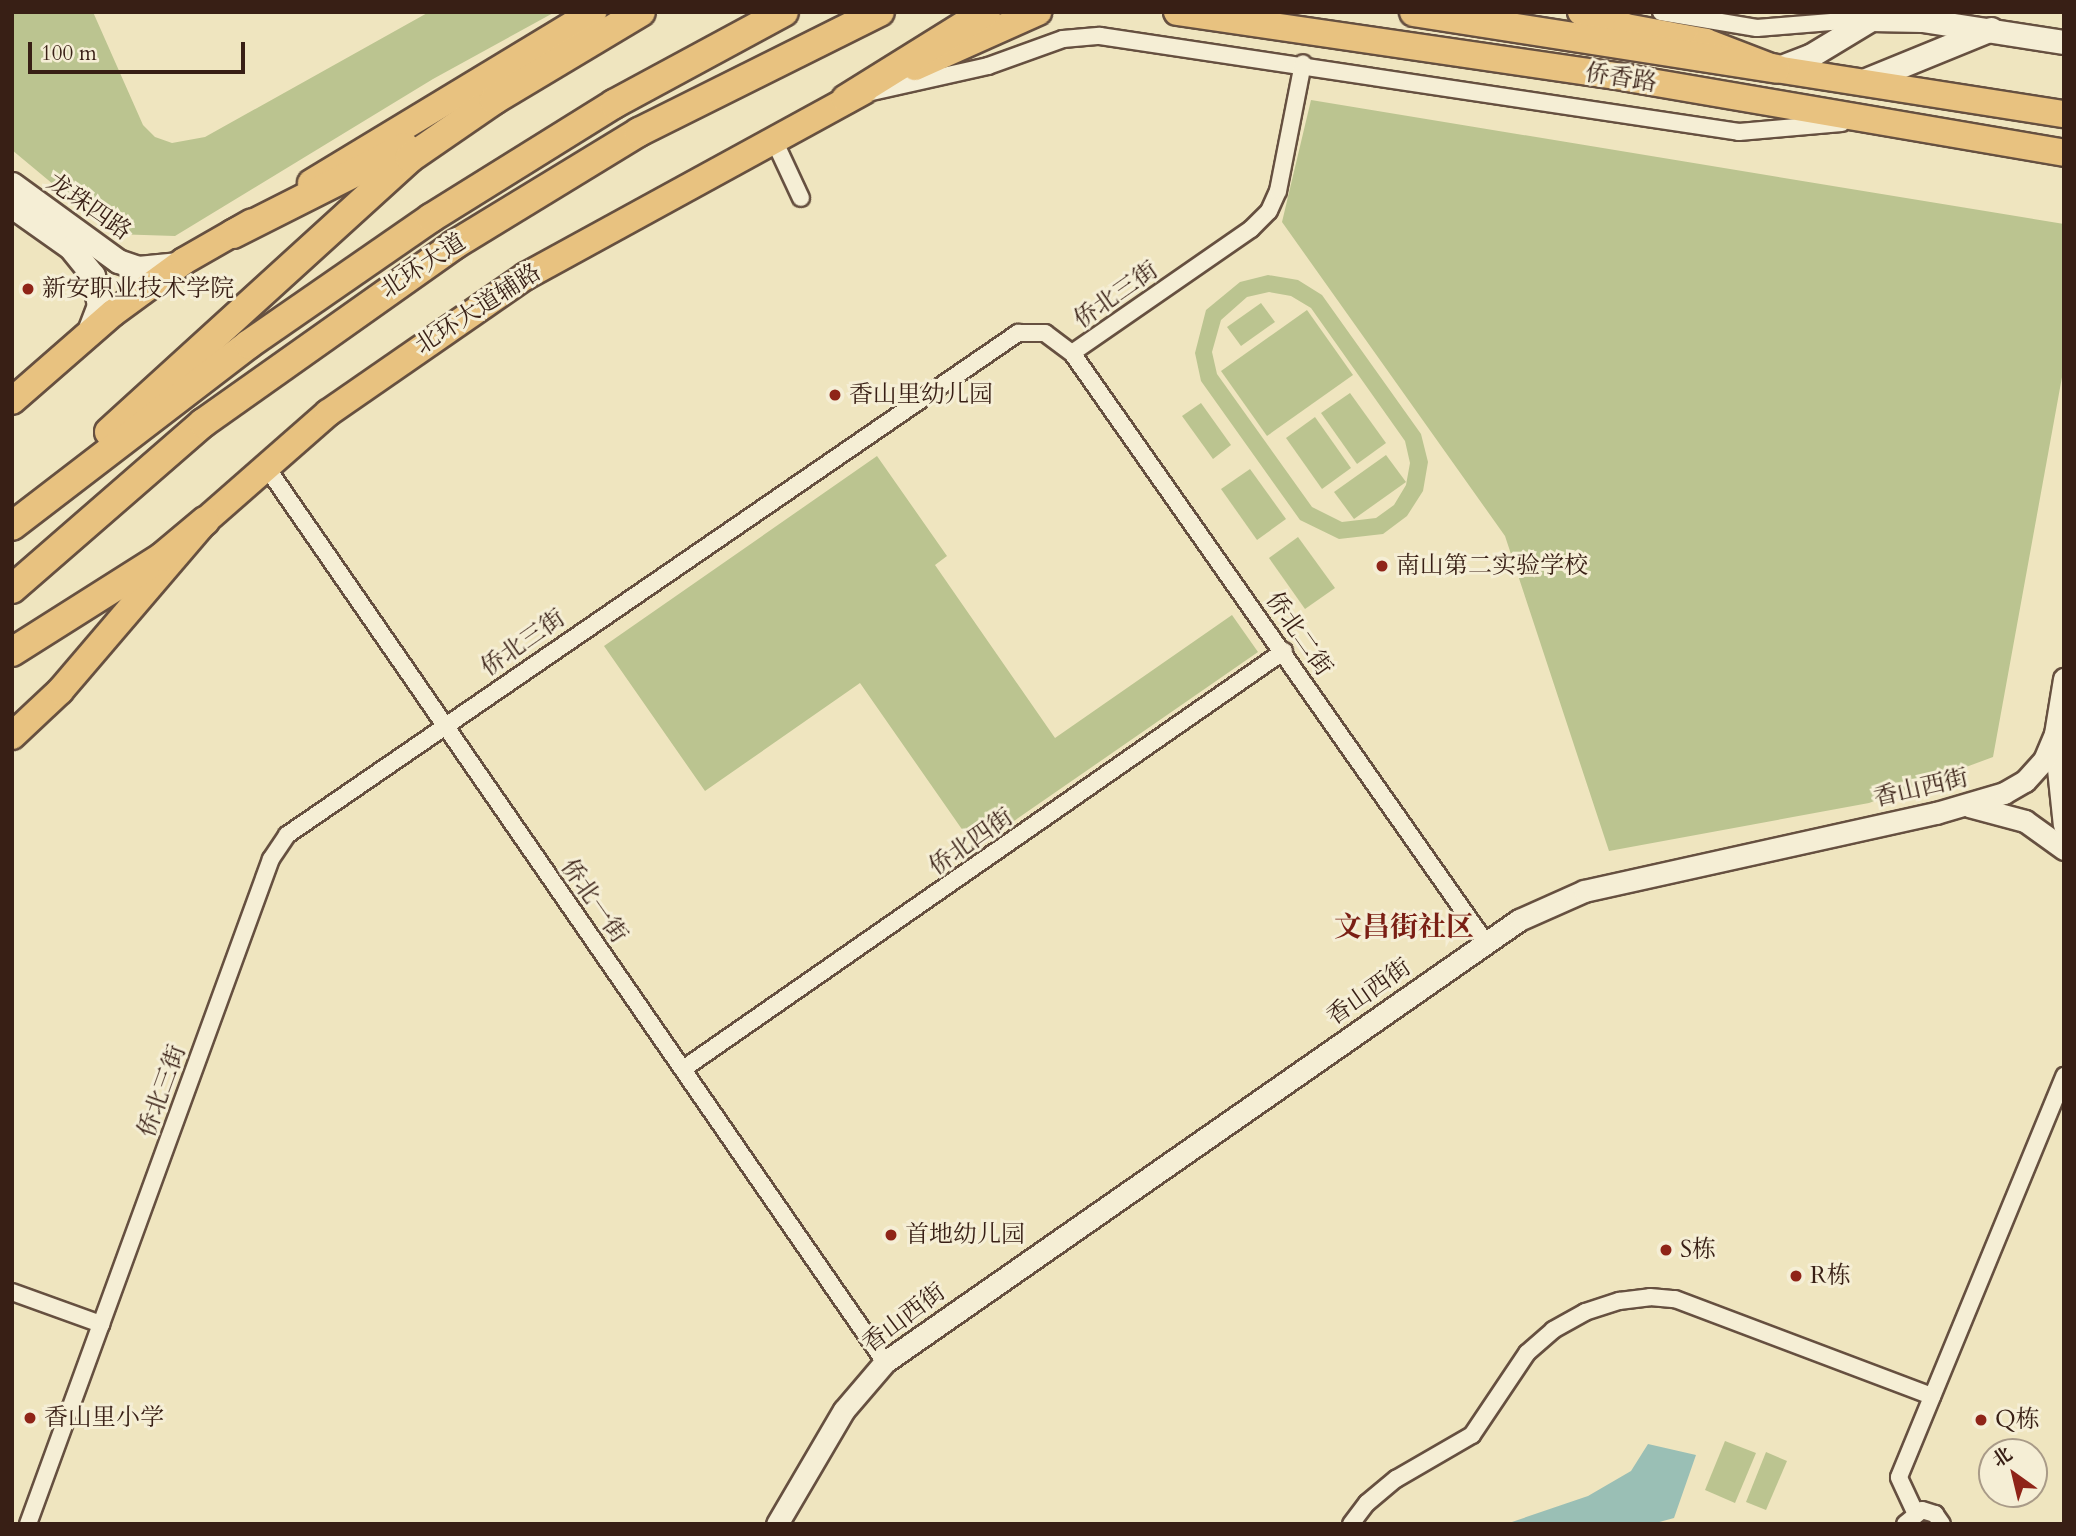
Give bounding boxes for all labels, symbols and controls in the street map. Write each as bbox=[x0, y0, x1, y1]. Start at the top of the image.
scale bar bbox=[32, 28, 248, 72]
text: 100 m bbox=[41, 39, 97, 68]
street label: 侨香路 bbox=[1583, 58, 1659, 98]
street label: 龙珠四路 bbox=[41, 168, 137, 246]
street label: 北环大道 bbox=[375, 228, 471, 304]
street label: 侨北三街 bbox=[1068, 256, 1164, 334]
street label: 北环大道辅路 bbox=[410, 258, 546, 360]
place label: 新安职业技术学院 bbox=[42, 275, 234, 303]
marker: 新安职业技术学院 bbox=[20, 281, 36, 297]
place label: 香山里幼儿园 bbox=[849, 381, 993, 409]
marker: 香山里幼儿园 bbox=[827, 387, 843, 403]
place label: 南山第二实验学校 bbox=[1396, 552, 1588, 580]
marker: 南山第二实验学校 bbox=[1374, 558, 1390, 574]
street label: 侨北二街 bbox=[1260, 586, 1338, 682]
street label: 侨北三街 bbox=[475, 604, 571, 682]
street label: 香山西街 bbox=[1871, 763, 1971, 813]
street label: 侨北四街 bbox=[923, 803, 1019, 881]
street label: 侨北一街 bbox=[555, 853, 633, 949]
district label: 文昌街社区 bbox=[1334, 910, 1474, 944]
street label: 香山西街 bbox=[1321, 953, 1417, 1031]
street label: 侨北三街 bbox=[132, 1041, 192, 1141]
place label: 首地幼儿园 bbox=[905, 1221, 1025, 1249]
marker: 首地幼儿园 bbox=[883, 1227, 899, 1243]
place label: S栋 bbox=[1680, 1236, 1716, 1264]
marker: S栋 bbox=[1658, 1242, 1674, 1258]
place label: R栋 bbox=[1810, 1262, 1851, 1290]
marker: R栋 bbox=[1788, 1268, 1804, 1284]
street label: 香山西街 bbox=[857, 1278, 951, 1358]
place label: 香山里小学 bbox=[44, 1404, 164, 1432]
place label: Q栋 bbox=[1995, 1406, 2040, 1434]
marker: 香山里小学 bbox=[22, 1410, 38, 1426]
marker: Q栋 bbox=[1973, 1412, 1989, 1428]
north arrow bbox=[1978, 1438, 2048, 1508]
text: 北 bbox=[1987, 1441, 2018, 1473]

